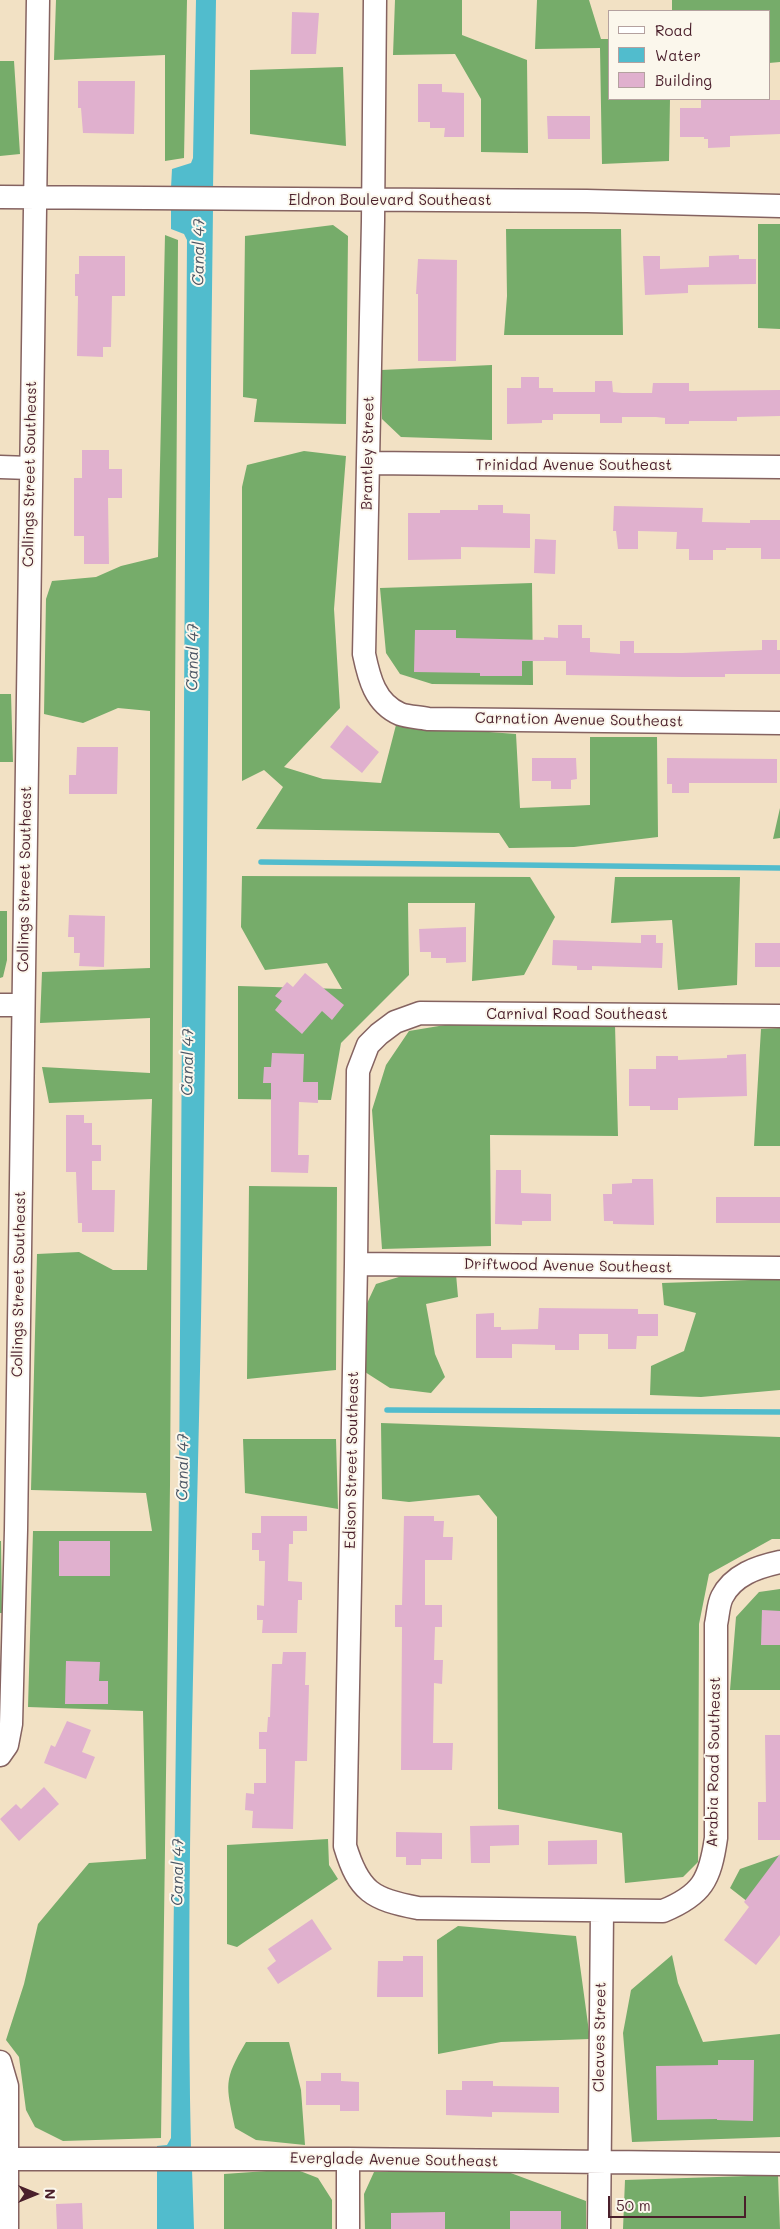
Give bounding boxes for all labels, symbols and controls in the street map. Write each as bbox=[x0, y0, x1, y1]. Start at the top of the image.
legend bbox=[608, 10, 770, 100]
text: Road bbox=[655, 20, 692, 40]
text: Water bbox=[655, 45, 701, 65]
text: Building bbox=[655, 70, 712, 90]
street label: Eldron Boulevard Southeast bbox=[288, 191, 492, 209]
water label: Canal 47 bbox=[189, 218, 209, 286]
street label: Collings Street Southeast bbox=[19, 381, 41, 567]
street label: Brantley Street bbox=[358, 396, 378, 510]
street label: Trinidad Avenue Southeast bbox=[476, 456, 672, 474]
water label: Canal 47 bbox=[183, 623, 203, 691]
street label: Carnation Avenue Southeast bbox=[475, 709, 683, 731]
street label: Collings Street Southeast bbox=[14, 786, 36, 972]
street label: Carnival Road Southeast bbox=[486, 1005, 668, 1023]
water label: Canal 47 bbox=[178, 1028, 198, 1096]
street label: Collings Street Southeast bbox=[8, 1191, 30, 1377]
street label: Driftwood Avenue Southeast bbox=[464, 1255, 672, 1277]
street label: Edison Street Southeast bbox=[341, 1371, 363, 1549]
water label: Canal 47 bbox=[173, 1433, 193, 1501]
street label: Arabia Road Southeast bbox=[704, 1676, 724, 1848]
water label: Canal 47 bbox=[168, 1838, 188, 1906]
street label: Cleaves Street bbox=[590, 1982, 610, 2092]
street label: Everglade Avenue Southeast bbox=[290, 2149, 498, 2171]
north arrow bbox=[10, 2169, 60, 2219]
scale bar bbox=[610, 2186, 748, 2218]
text: N bbox=[41, 2189, 60, 2199]
text: 50 m bbox=[616, 2195, 651, 2215]

